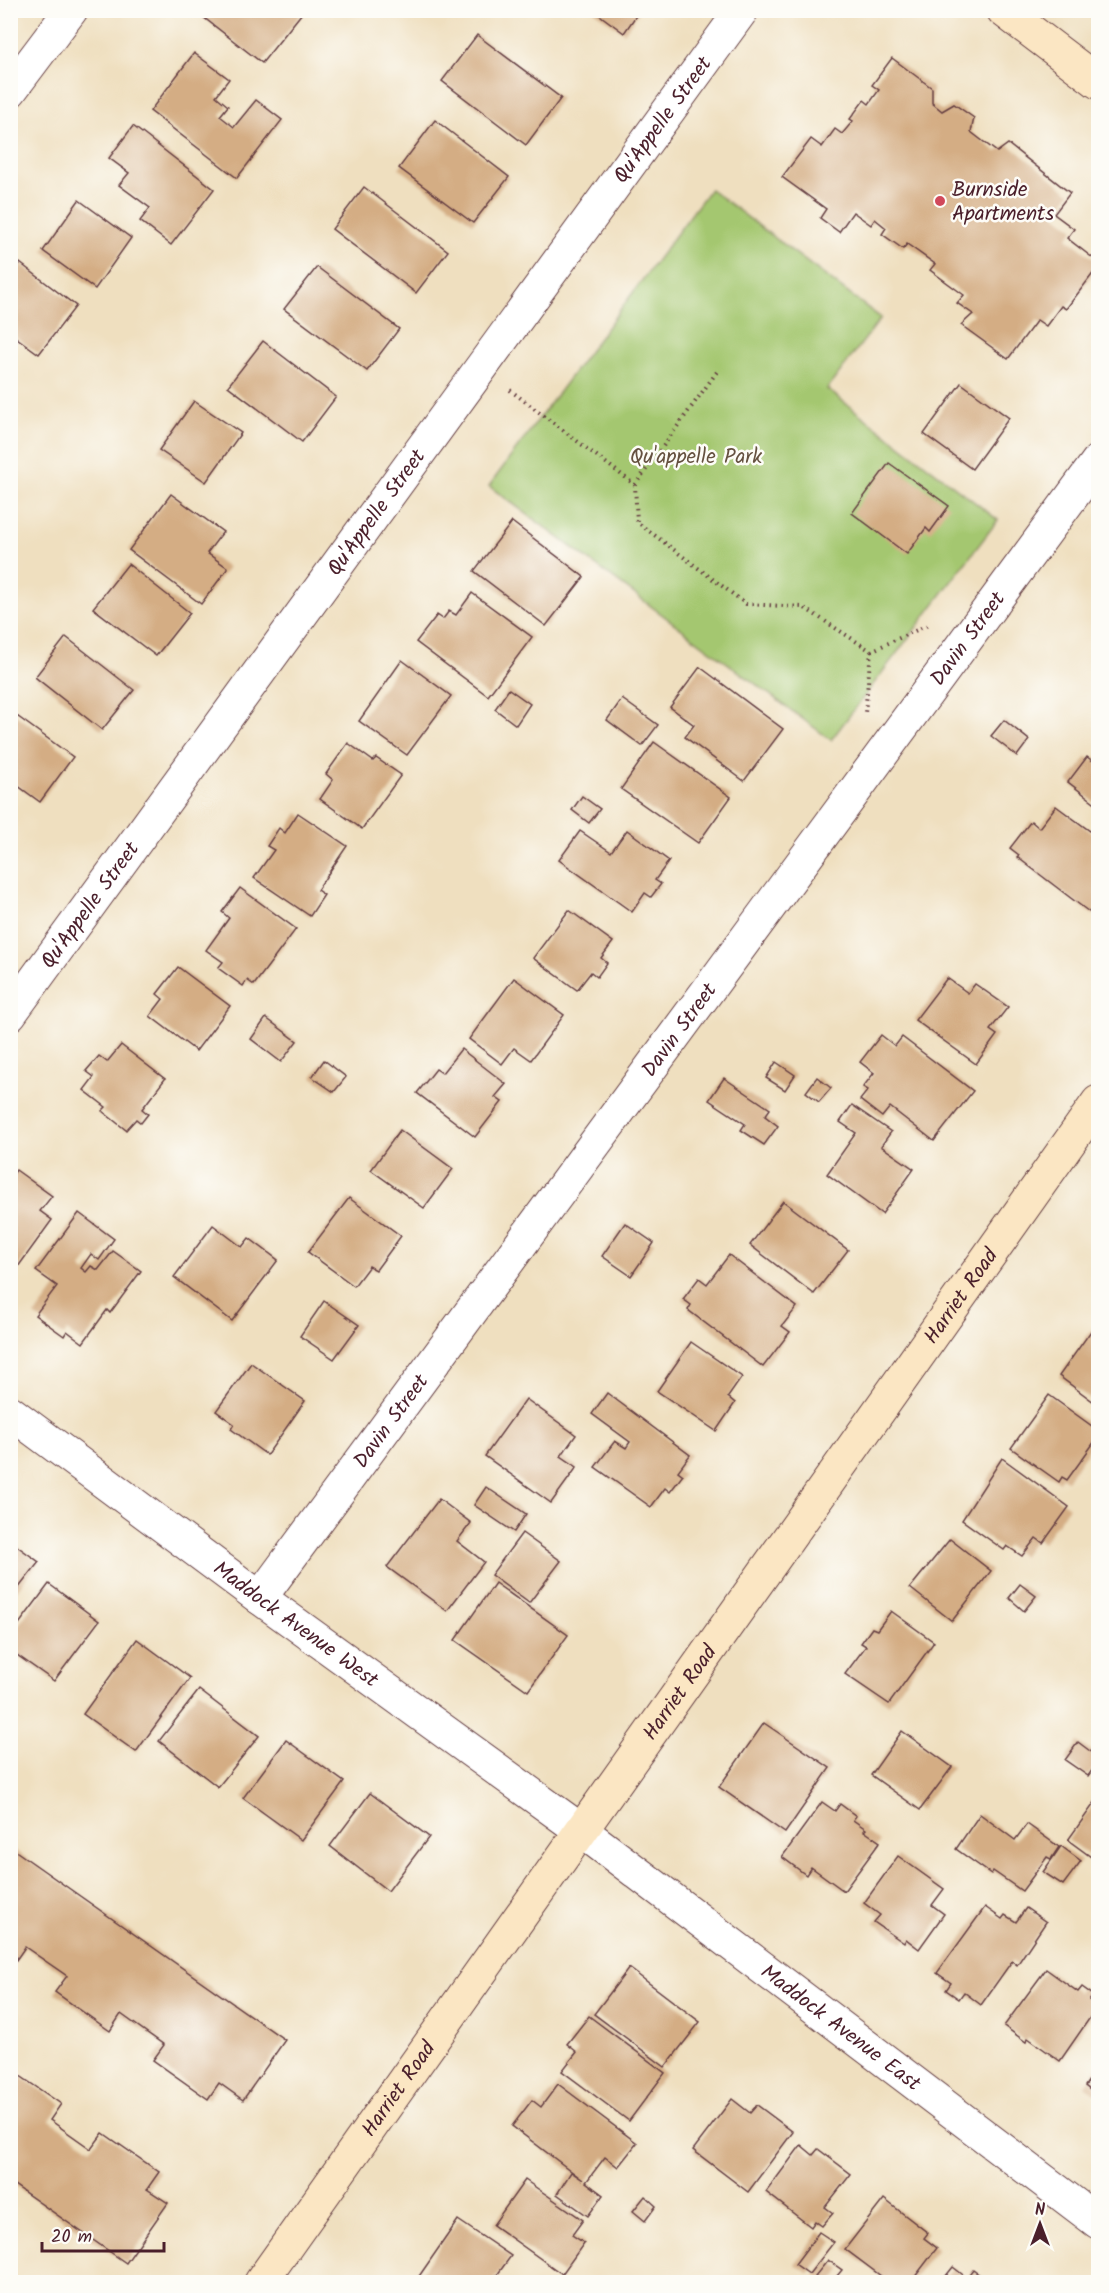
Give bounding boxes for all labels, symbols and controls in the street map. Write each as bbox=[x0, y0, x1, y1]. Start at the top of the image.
street label: Qu'Appelle Street bbox=[606, 49, 722, 191]
place label: Burnside Apartments bbox=[952, 174, 1054, 231]
marker: Burnside Apartments bbox=[933, 194, 947, 208]
park label: Qu'appelle Park bbox=[630, 441, 762, 474]
street label: Qu'Appelle Street bbox=[319, 442, 435, 584]
street label: Davin Street bbox=[922, 585, 1015, 693]
street label: Qu'Appelle Street bbox=[33, 835, 149, 976]
street label: Davin Street bbox=[634, 976, 727, 1085]
street label: Harriet Road bbox=[916, 1242, 1008, 1352]
street label: Davin Street bbox=[346, 1367, 438, 1476]
street label: Maddock Avenue West bbox=[206, 1553, 386, 1697]
street label: Harriet Road bbox=[635, 1638, 726, 1748]
street label: Maddock Avenue East bbox=[753, 1957, 928, 2101]
street label: Harriet Road bbox=[354, 2034, 445, 2144]
north arrow bbox=[1010, 2194, 1070, 2254]
text: N bbox=[1035, 2198, 1045, 2223]
scale bar bbox=[42, 2215, 164, 2253]
text: 20 m bbox=[51, 2223, 92, 2252]

